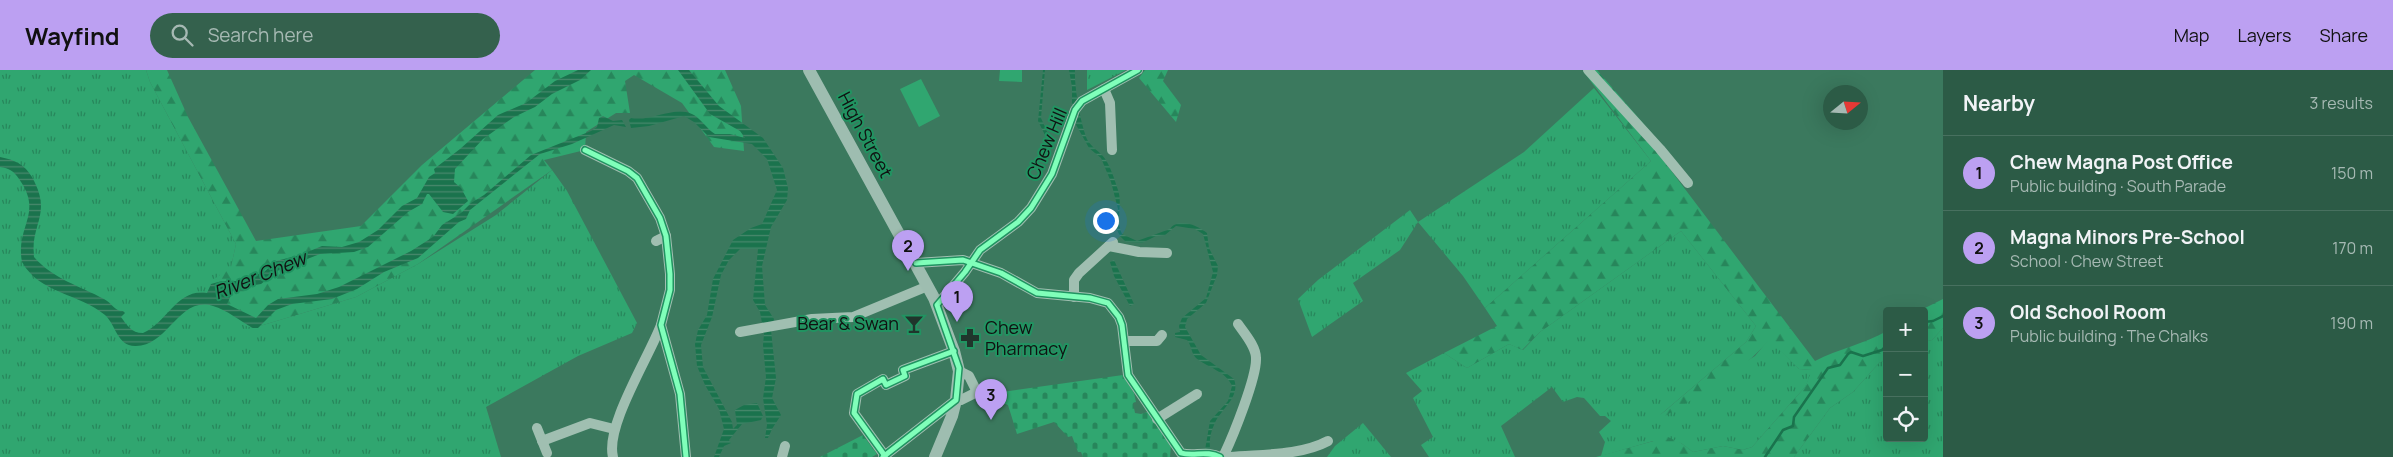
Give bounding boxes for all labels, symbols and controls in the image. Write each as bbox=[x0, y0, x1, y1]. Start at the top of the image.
search box bbox=[150, 13, 500, 58]
text: Wayfind bbox=[25, 19, 120, 52]
icon: search bbox=[168, 21, 196, 49]
text: Search here bbox=[208, 22, 313, 48]
text: Map bbox=[2174, 23, 2209, 47]
text: Layers bbox=[2237, 23, 2291, 47]
text: Share bbox=[2319, 23, 2368, 47]
north arrow bbox=[1823, 85, 1868, 130]
street label: High Street bbox=[833, 87, 899, 182]
text: Nearby bbox=[1963, 89, 2035, 117]
text: 3 results bbox=[2310, 92, 2373, 114]
street label: Chew Hill bbox=[1020, 104, 1072, 183]
text: Chew Magna Post Office bbox=[2010, 149, 2233, 175]
text: 1 bbox=[1975, 162, 1983, 184]
text: 150 m bbox=[2331, 162, 2373, 184]
text: Public building · South Parade bbox=[2010, 175, 2226, 197]
your location bbox=[1093, 208, 1119, 234]
text: Magna Minors Pre-School bbox=[2010, 224, 2245, 250]
pin: 2 bbox=[892, 230, 924, 271]
text: 2 bbox=[1974, 237, 1984, 259]
text: 170 m bbox=[2332, 237, 2373, 259]
water label: River Chew bbox=[210, 244, 312, 305]
text: School · Chew Street bbox=[2010, 250, 2163, 272]
pin: 1 bbox=[941, 281, 973, 322]
text: Old School Room bbox=[2010, 299, 2166, 325]
map controls bbox=[1883, 307, 1928, 442]
button: + bbox=[1883, 307, 1928, 352]
place label: Bear & Swan bbox=[797, 311, 899, 335]
text: 3 bbox=[1974, 312, 1984, 334]
text: 190 m bbox=[2330, 312, 2373, 334]
bar icon: Bear & Swan bbox=[903, 313, 925, 335]
place label: Chew Pharmacy bbox=[985, 315, 1068, 360]
text: Public building · The Chalks bbox=[2010, 325, 2208, 347]
pharmacy icon: Chew Pharmacy bbox=[959, 327, 981, 349]
button: − bbox=[1883, 352, 1928, 397]
pin: 3 bbox=[975, 379, 1007, 420]
button: locate bbox=[1883, 397, 1928, 442]

